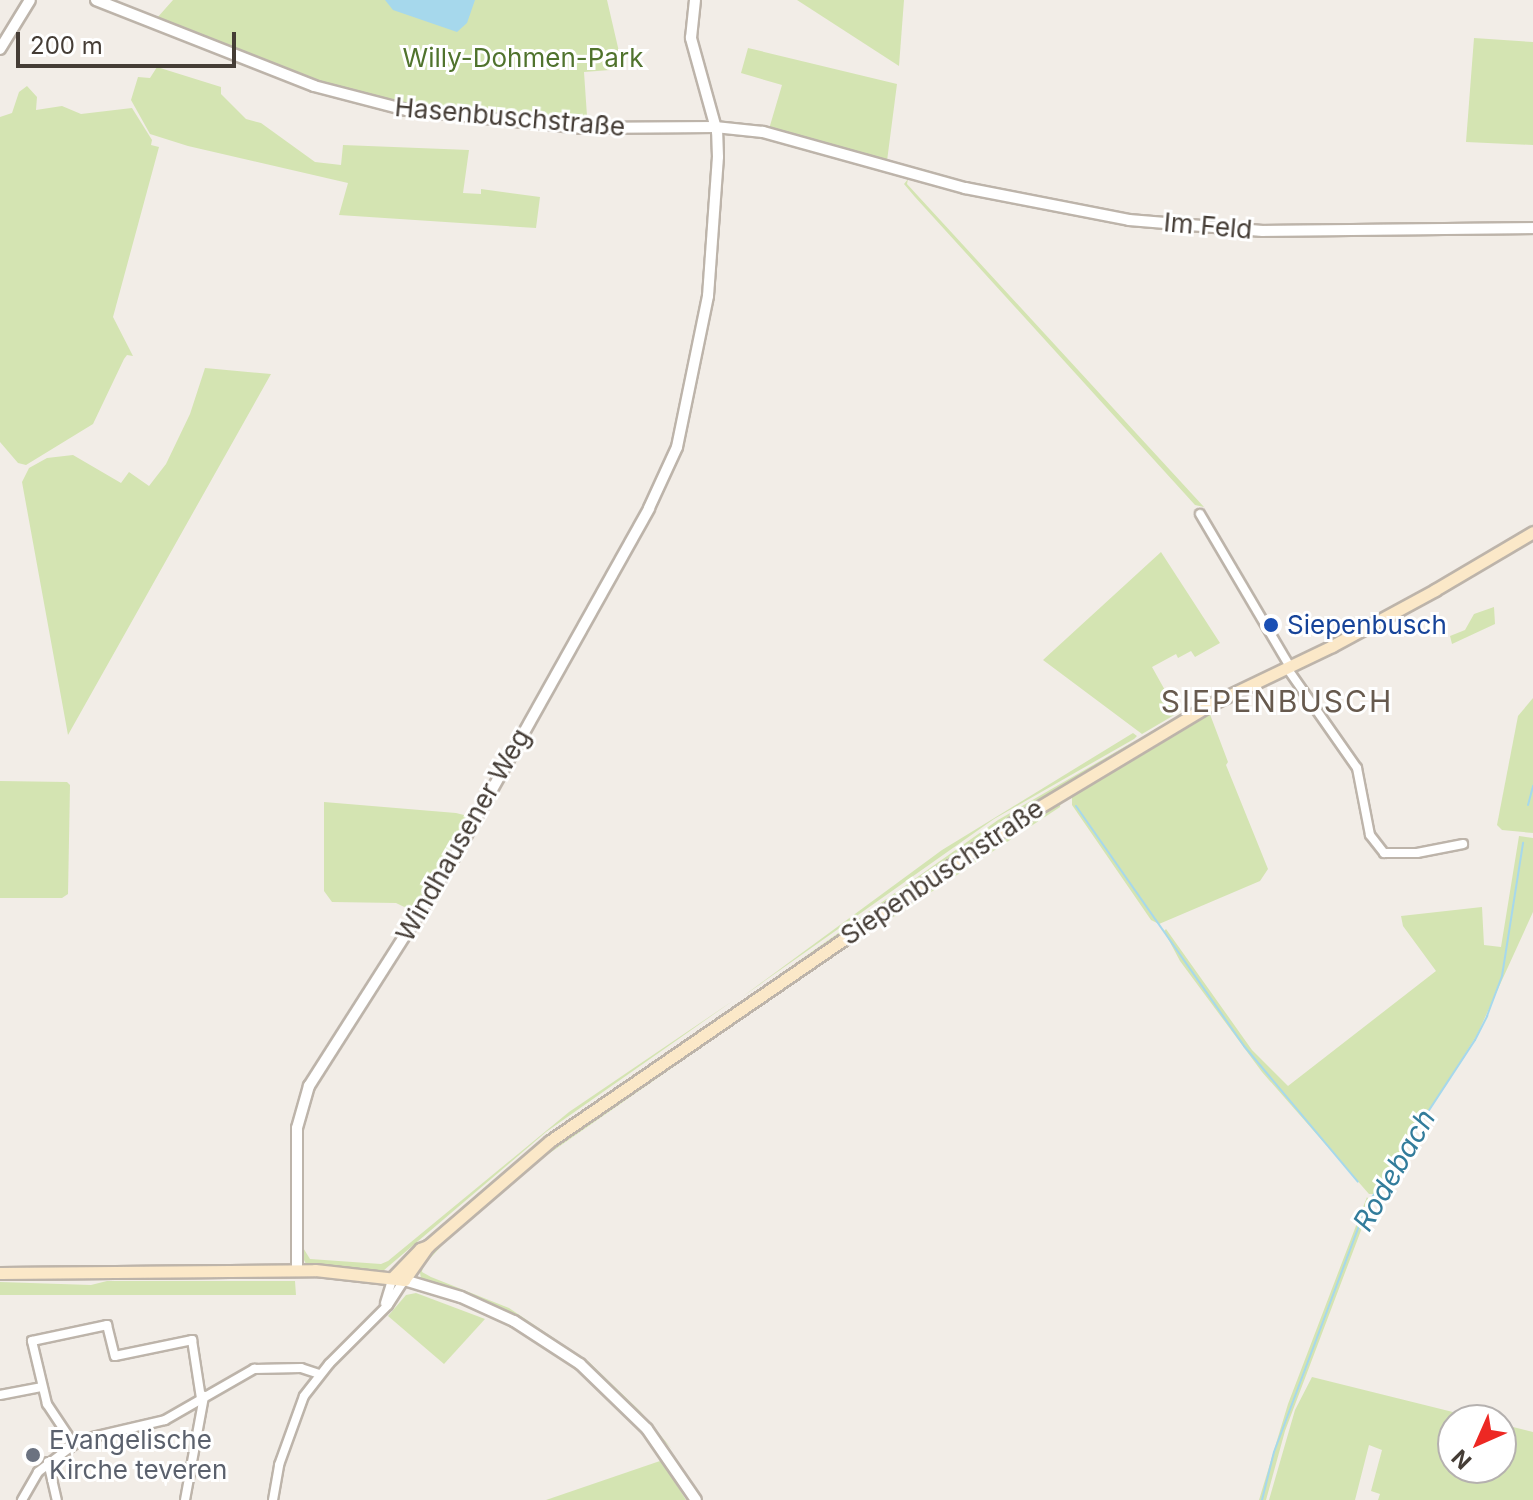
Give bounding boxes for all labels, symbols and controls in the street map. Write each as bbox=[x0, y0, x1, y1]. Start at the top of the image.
scale bar bbox=[20, 16, 240, 66]
text: 200 m bbox=[30, 31, 103, 60]
park label: Willy-Dohmen-Park bbox=[403, 42, 643, 74]
street label: Hasenbuschstraße bbox=[393, 91, 627, 143]
street label: Im Feld bbox=[1162, 207, 1254, 245]
place label: Siepenbusch bbox=[1287, 609, 1447, 641]
marker: Siepenbusch bbox=[1262, 616, 1280, 634]
district label: SIEPENBUSCH bbox=[1161, 683, 1393, 719]
street label: Windhausener Weg bbox=[389, 723, 537, 947]
street label: Siepenbuschstraße bbox=[835, 793, 1049, 951]
water label: Rodebach bbox=[1346, 1103, 1442, 1237]
north arrow bbox=[1437, 1404, 1517, 1484]
place label: Evangelische Kirche teveren bbox=[49, 1424, 227, 1486]
text: N bbox=[1446, 1444, 1477, 1475]
marker: Evangelische Kirche teveren bbox=[24, 1446, 42, 1464]

